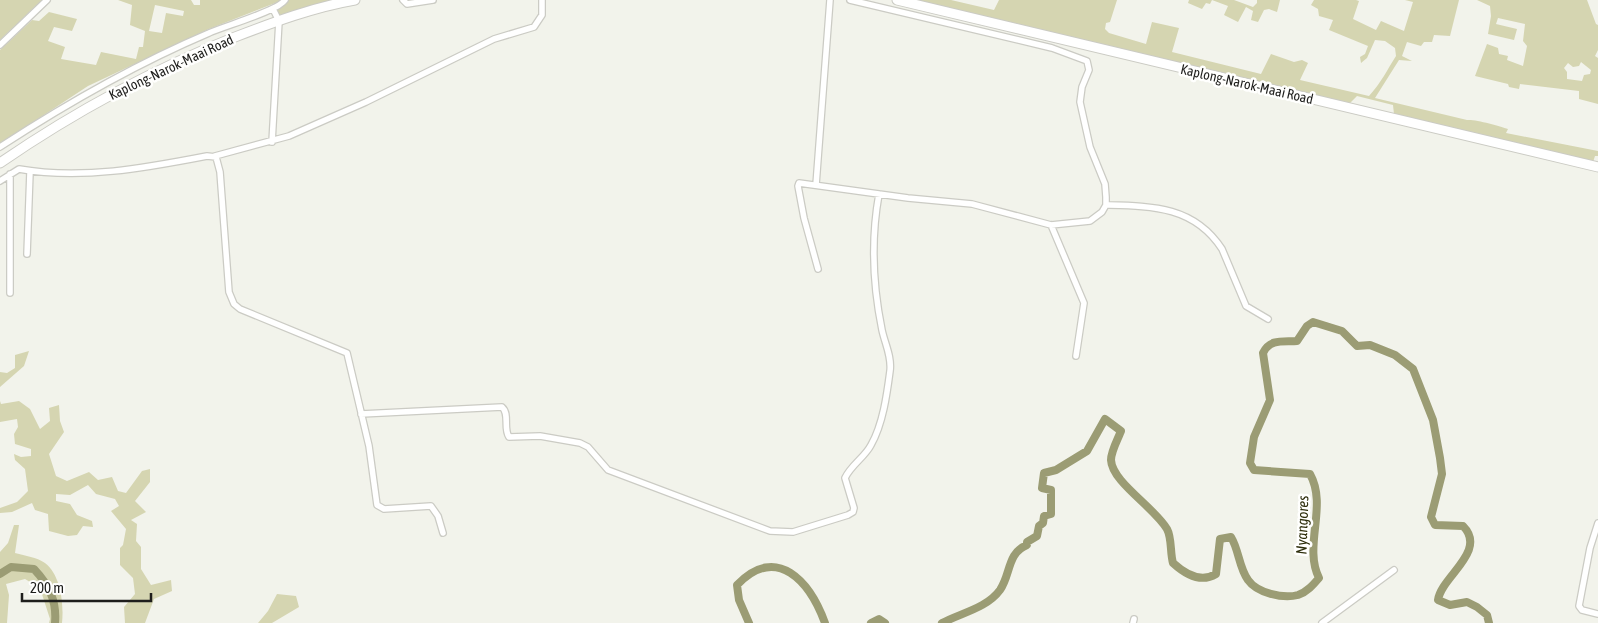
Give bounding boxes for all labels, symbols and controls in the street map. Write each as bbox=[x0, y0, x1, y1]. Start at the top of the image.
street label: Kaplong-Narok-Maai Road bbox=[106, 31, 236, 103]
street label: Kaplong-Narok-Maai Road bbox=[1179, 61, 1315, 107]
water label: Nyangores bbox=[1292, 495, 1312, 555]
scale bar bbox=[22, 570, 151, 602]
text: 200 m bbox=[30, 579, 64, 596]

